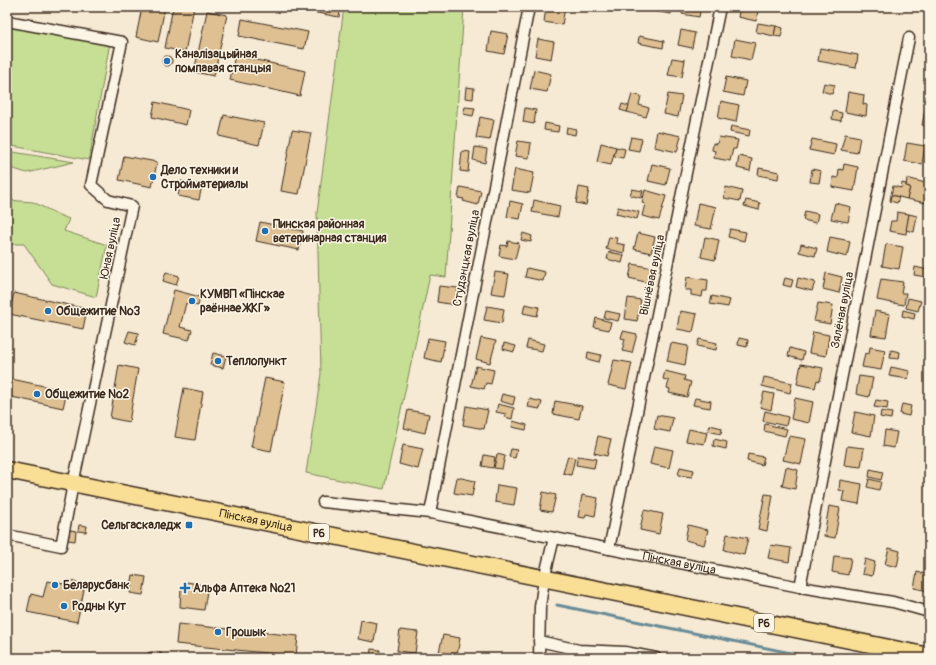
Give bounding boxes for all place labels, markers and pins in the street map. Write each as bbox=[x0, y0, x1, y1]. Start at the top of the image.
place label: Каналізацыйная помпавая станцыя bbox=[175, 47, 272, 76]
marker: Каналізацыйная помпавая станцыя bbox=[162, 56, 172, 66]
place label: Дело техники и Стройматериалы bbox=[160, 163, 249, 192]
marker: Дело техники и Стройматериалы bbox=[148, 172, 158, 182]
place label: Пинская районная ветеринарная станция bbox=[273, 217, 387, 246]
marker: Пинская районная ветеринарная станция bbox=[260, 226, 270, 236]
place label: КУМВП «Пінскае раённае ЖКГ» bbox=[200, 287, 286, 316]
marker: КУМВП «Пінскае раённае ЖКГ» bbox=[187, 296, 197, 306]
place label: Общежитие №3 bbox=[56, 304, 141, 319]
marker: Общежитие №3 bbox=[43, 306, 53, 316]
place label: Теплопункт bbox=[225, 354, 288, 369]
marker: Теплопункт bbox=[213, 356, 223, 366]
place label: Общежитие №2 bbox=[45, 387, 130, 402]
marker: Общежитие №2 bbox=[32, 389, 42, 399]
place label: Сельгаскаледж bbox=[101, 518, 181, 533]
marker: Сельгаскаледж bbox=[184, 520, 194, 530]
place label: Беларусбанк bbox=[63, 578, 130, 593]
marker: Беларусбанк bbox=[50, 580, 60, 590]
place label: Альфа Аптека №21 bbox=[193, 581, 295, 596]
marker: Альфа Аптека №21 bbox=[180, 583, 190, 593]
place label: Родны Кут bbox=[72, 599, 127, 614]
marker: Родны Кут bbox=[59, 601, 69, 611]
place label: Грошык bbox=[226, 625, 267, 640]
marker: Грошык bbox=[213, 627, 223, 637]

